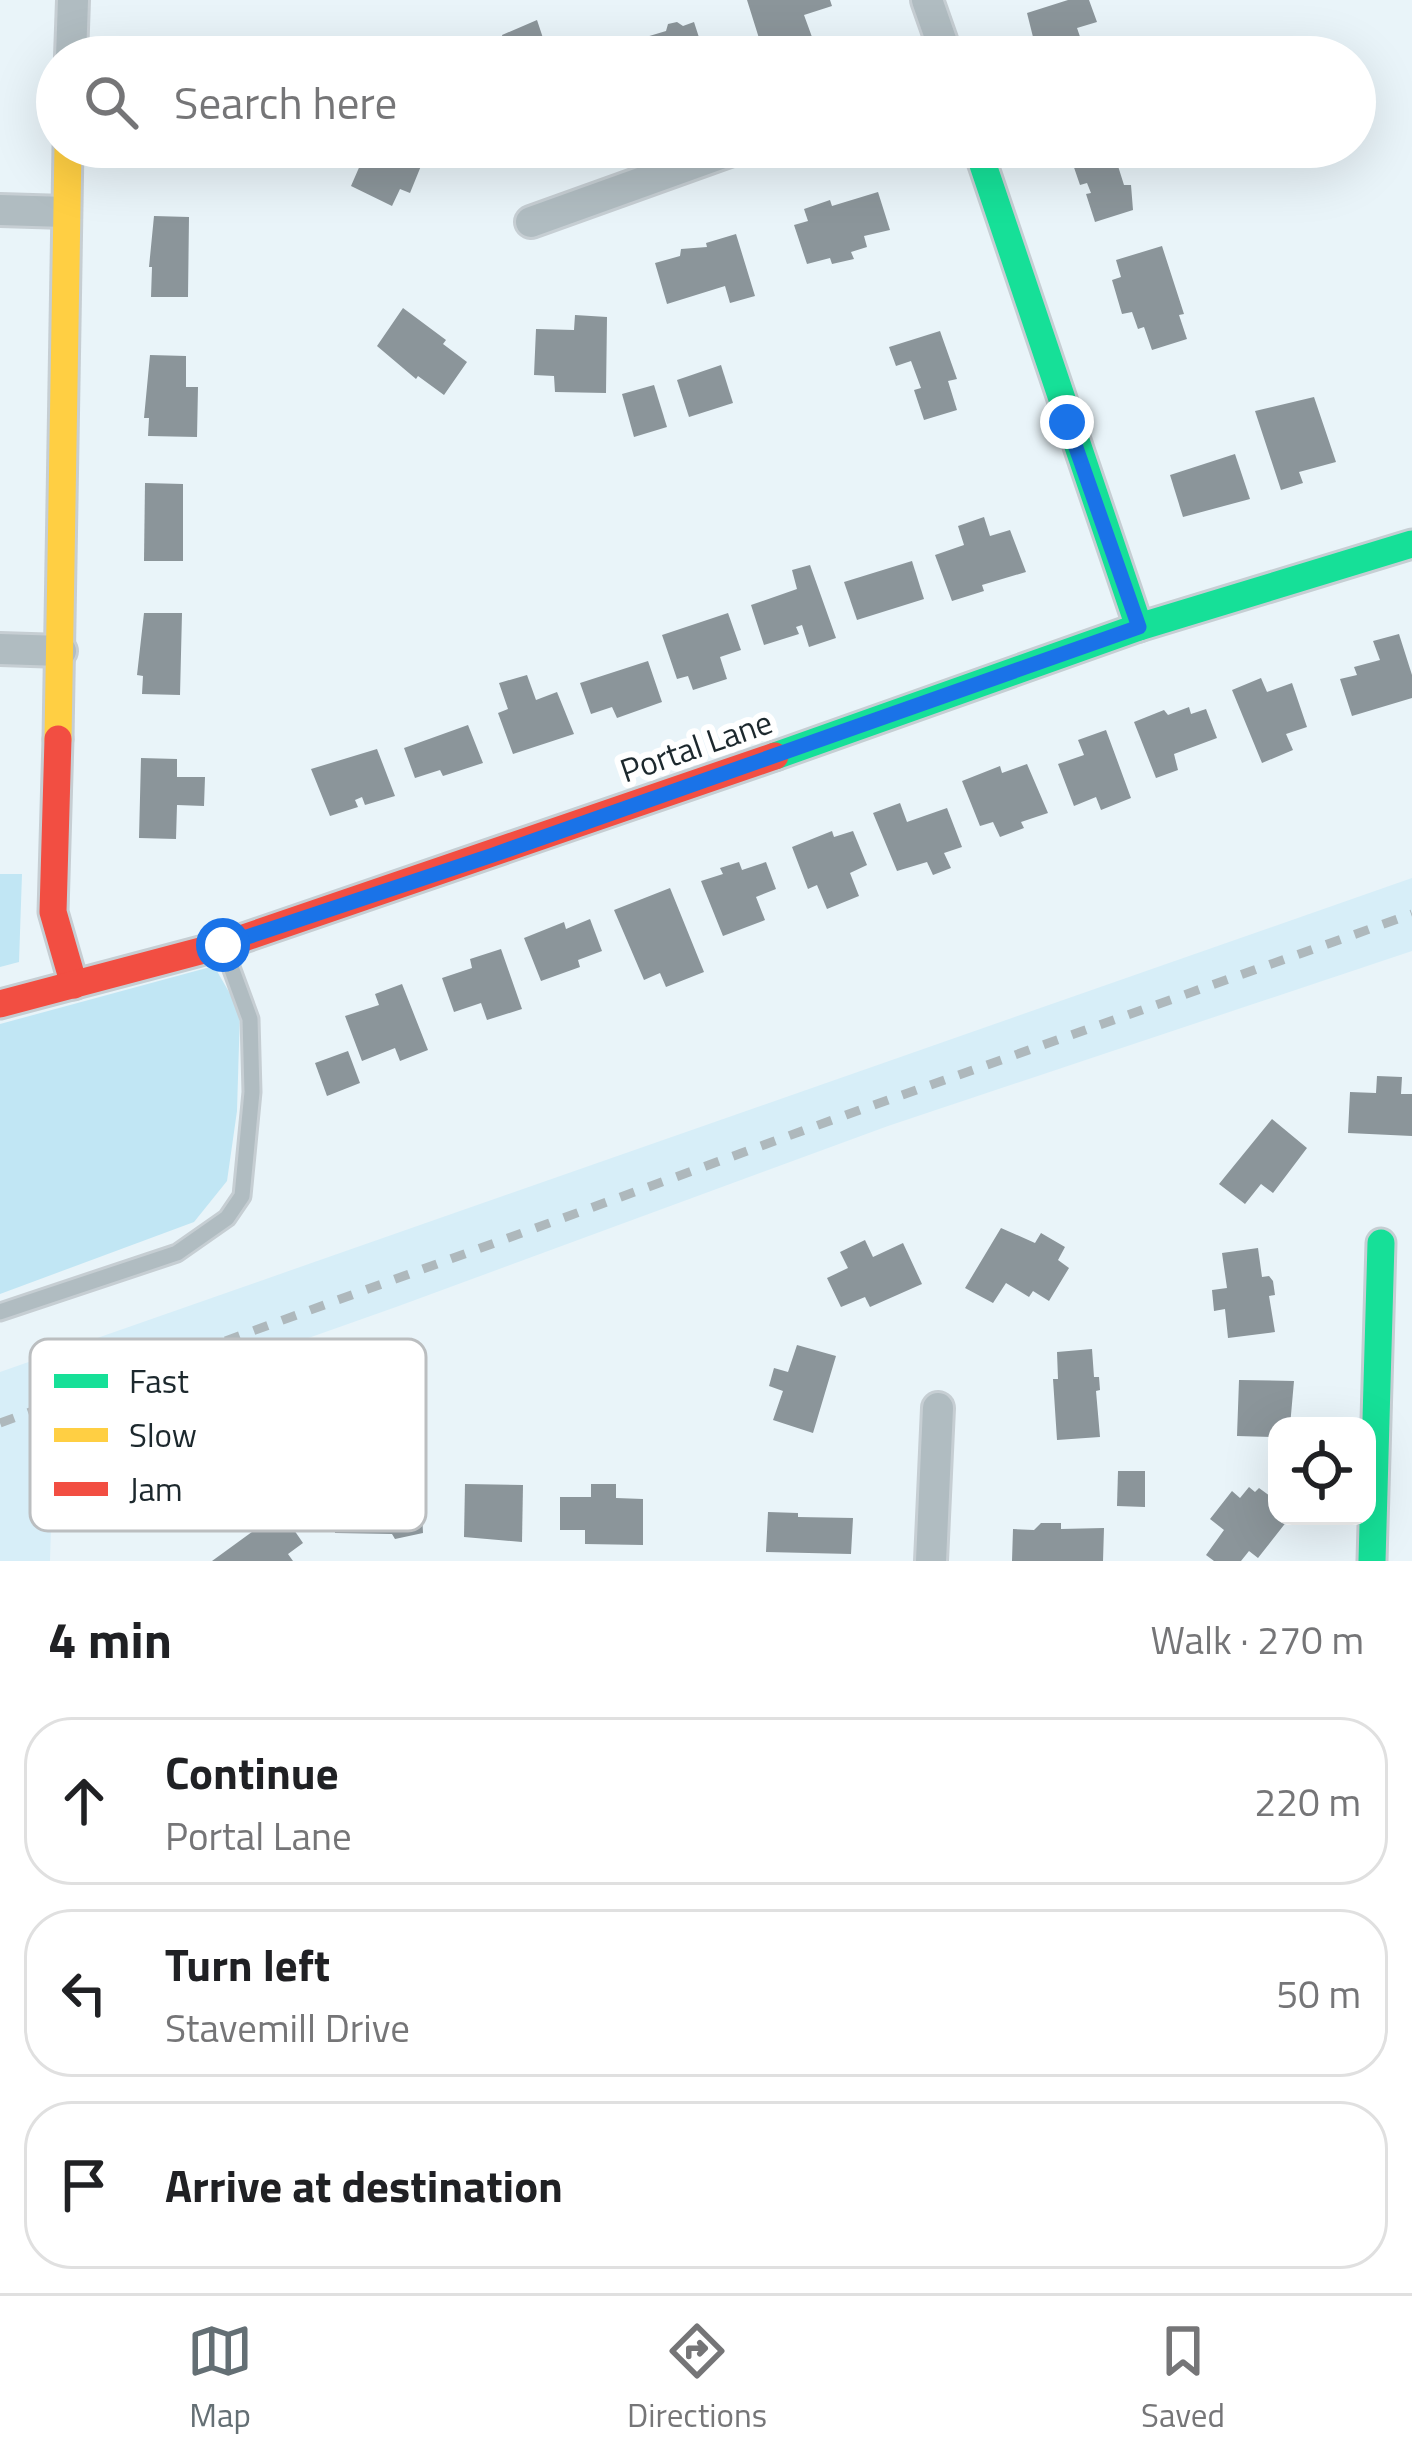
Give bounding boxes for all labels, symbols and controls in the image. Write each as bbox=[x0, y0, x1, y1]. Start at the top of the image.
search box bbox=[36, 36, 1376, 168]
text: Search here bbox=[174, 68, 397, 136]
icon: search bbox=[78, 69, 144, 135]
route end bbox=[1040, 395, 1094, 449]
street label: Portal Lane bbox=[613, 697, 779, 795]
route start bbox=[196, 918, 250, 972]
legend bbox=[30, 1339, 426, 1531]
text: Fast bbox=[129, 1356, 189, 1406]
text: Slow bbox=[129, 1410, 197, 1460]
map controls bbox=[1268, 1417, 1376, 1525]
button: locate bbox=[1268, 1417, 1376, 1525]
text: Jam bbox=[129, 1464, 183, 1514]
text: 4 min bbox=[48, 1600, 172, 1678]
text: Walk · 270 m bbox=[1150, 1610, 1364, 1669]
text: Continue bbox=[165, 1738, 339, 1806]
icon: ahead bbox=[51, 1768, 117, 1834]
text: 220 m bbox=[1254, 1772, 1361, 1831]
text: Portal Lane bbox=[165, 1806, 352, 1865]
text: Turn left bbox=[165, 1930, 330, 1998]
icon: left bbox=[51, 1960, 117, 2026]
text: 50 m bbox=[1276, 1964, 1361, 2023]
text: Stavemill Drive bbox=[165, 1998, 410, 2057]
text: Arrive at destination bbox=[165, 2151, 563, 2219]
icon: arrive bbox=[51, 2152, 117, 2218]
tab: Map bbox=[187, 2318, 253, 2440]
tab: Directions bbox=[627, 2318, 767, 2440]
tab: Saved bbox=[1141, 2318, 1225, 2440]

